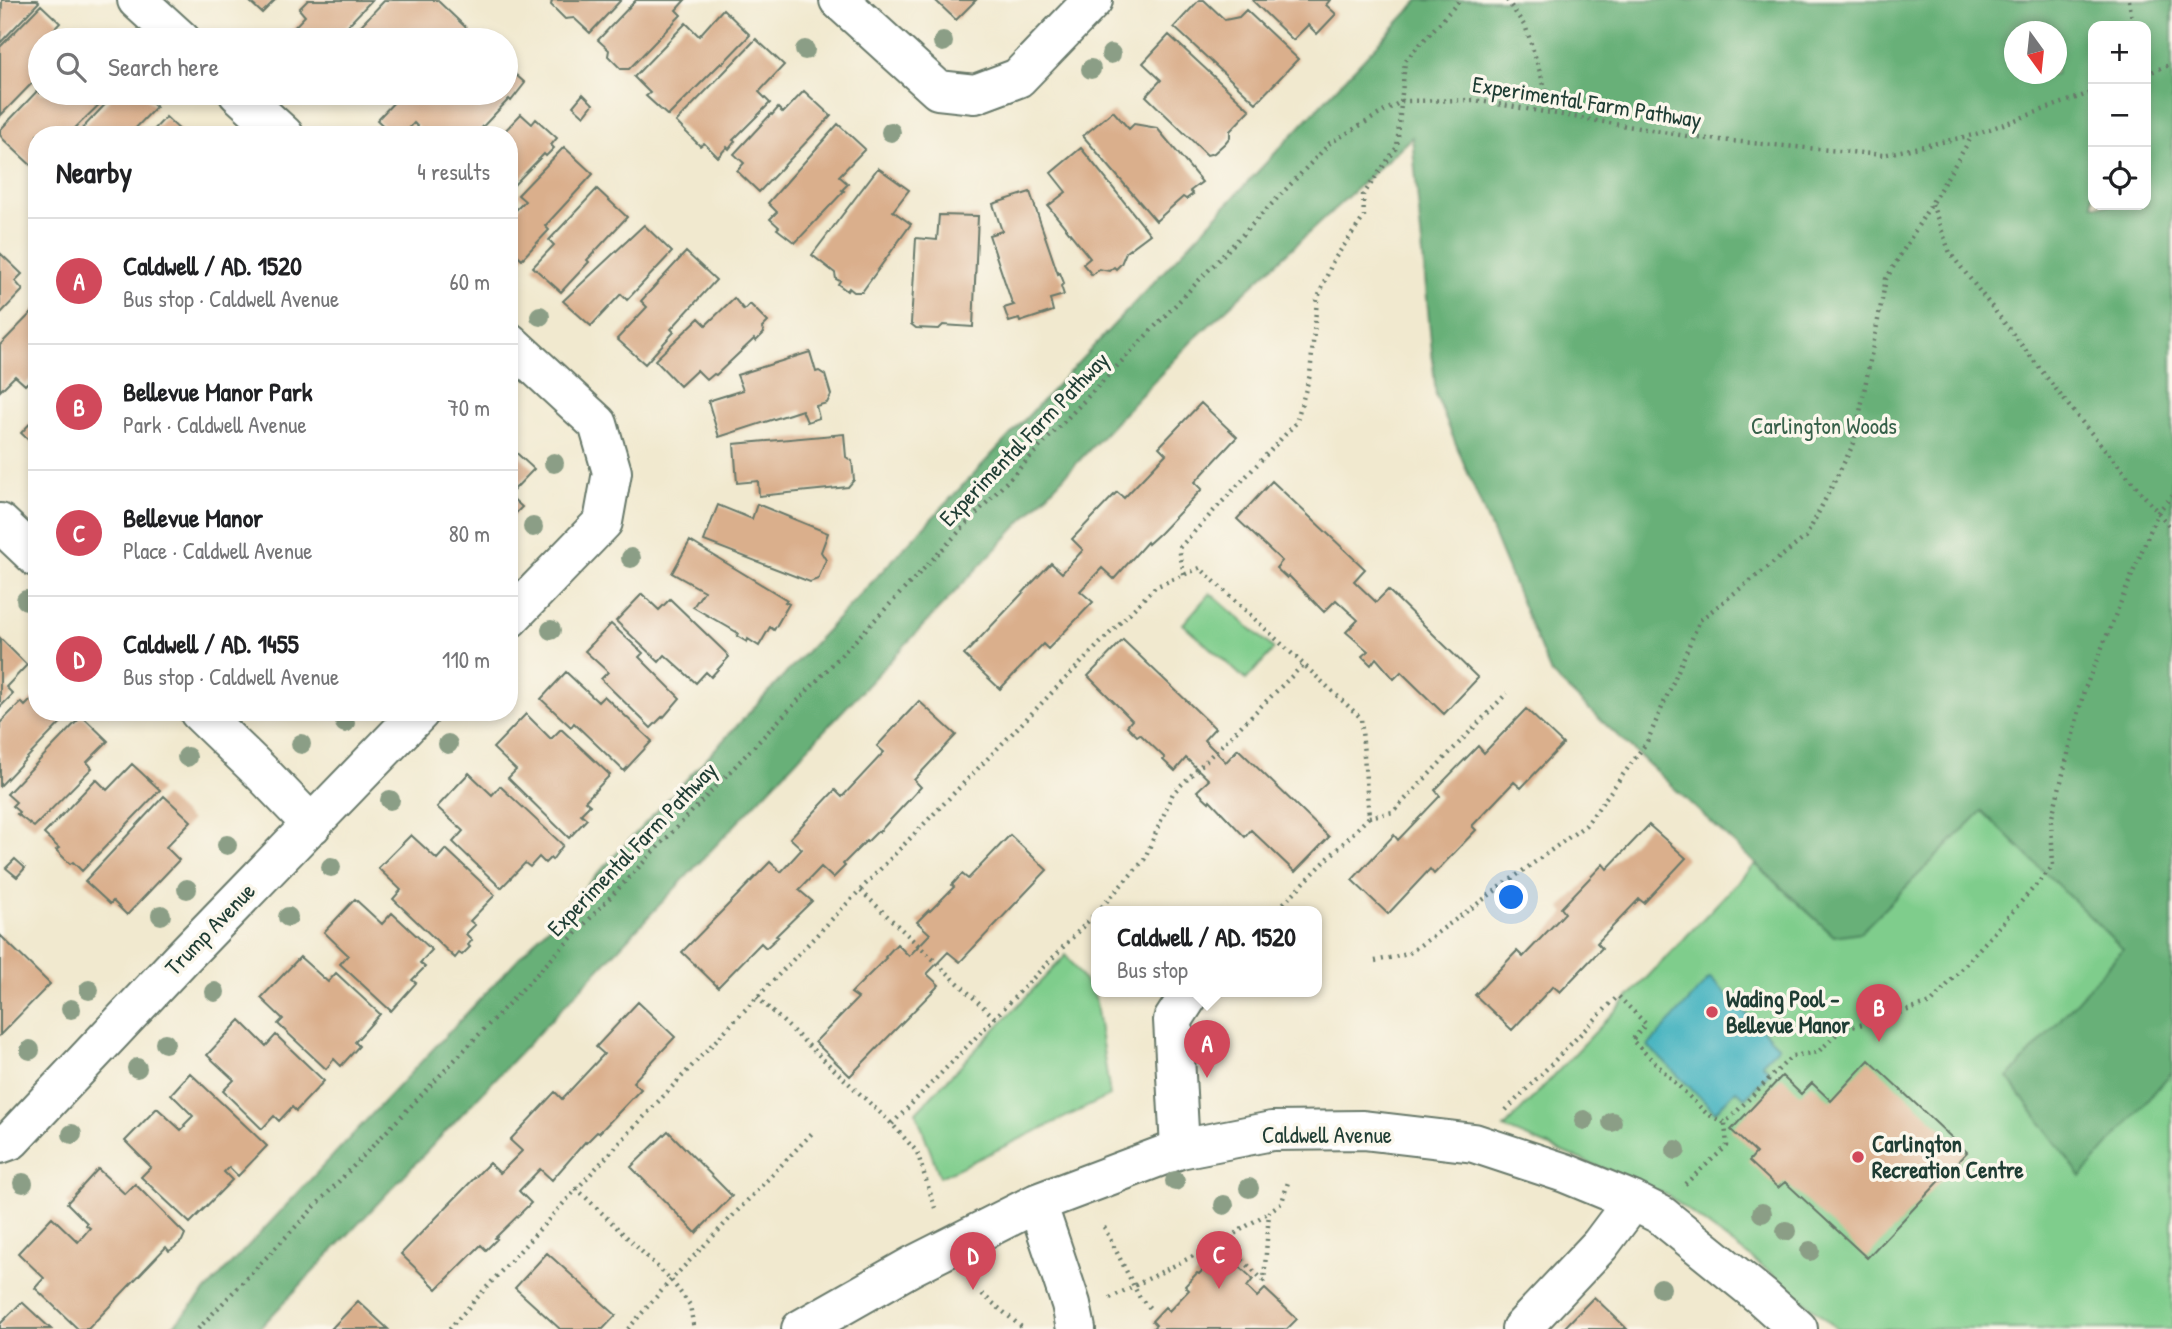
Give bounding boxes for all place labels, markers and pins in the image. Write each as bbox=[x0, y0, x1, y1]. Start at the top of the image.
place label: Wading Pool - Bellevue Manor bbox=[1726, 983, 1850, 1040]
pin: B bbox=[1856, 984, 1902, 1042]
marker: Wading Pool - Bellevue Manor bbox=[1704, 1004, 1720, 1020]
pin: A bbox=[1184, 1020, 1230, 1078]
place label: Carlington Recreation Centre bbox=[1872, 1128, 2024, 1185]
marker: Carlington Recreation Centre bbox=[1850, 1149, 1866, 1165]
pin: C bbox=[1196, 1231, 1242, 1289]
pin: D bbox=[950, 1232, 996, 1290]

